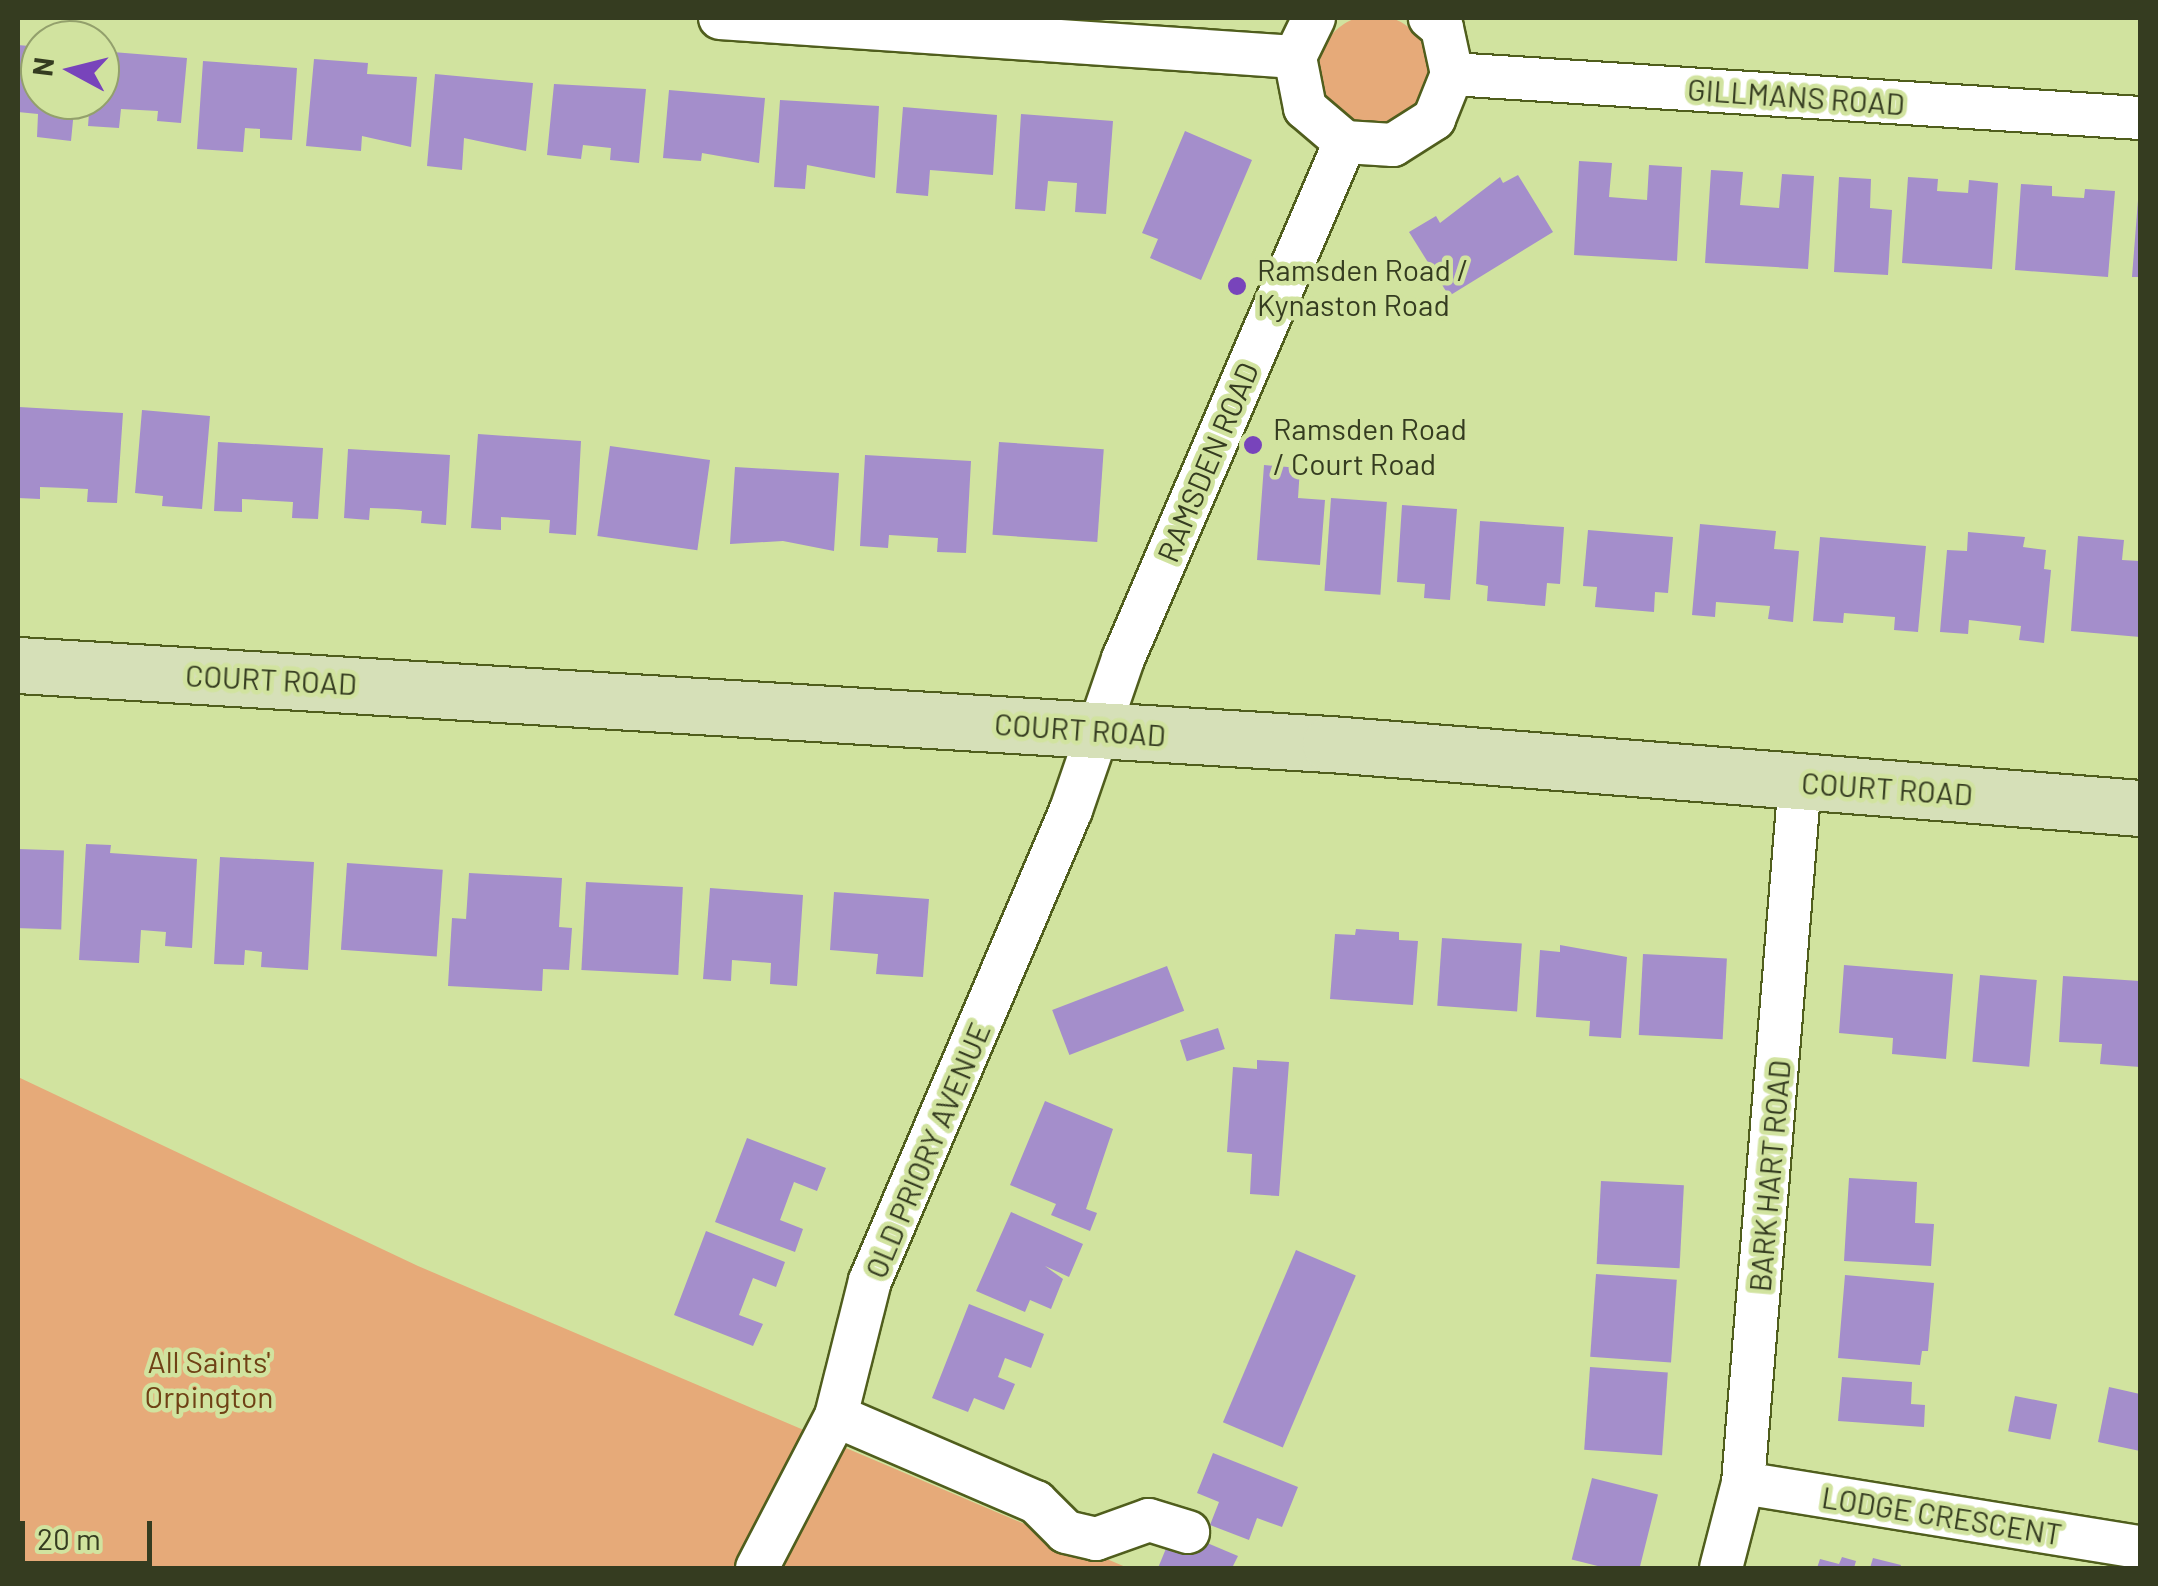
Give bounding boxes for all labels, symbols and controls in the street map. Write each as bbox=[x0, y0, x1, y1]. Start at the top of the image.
north arrow bbox=[20, 20, 120, 120]
text: N bbox=[24, 55, 60, 78]
street label: GILLMANS ROAD bbox=[1686, 70, 1906, 122]
place label: Ramsden Road / Kynaston Road bbox=[1257, 251, 1469, 322]
marker: Ramsden Road / Kynaston Road bbox=[1226, 275, 1248, 297]
street label: RAMSDEN ROAD bbox=[1149, 357, 1265, 567]
place label: Ramsden Road / Court Road bbox=[1273, 410, 1467, 480]
marker: Ramsden Road / Court Road bbox=[1242, 434, 1264, 456]
street label: COURT ROAD bbox=[184, 657, 358, 701]
street label: COURT ROAD bbox=[993, 705, 1167, 753]
street label: COURT ROAD bbox=[1800, 764, 1974, 812]
street label: OLD PRIORY AVENUE bbox=[857, 1017, 997, 1283]
street label: BARK HART ROAD bbox=[1741, 1059, 1797, 1293]
park label: All Saints' Orpington bbox=[145, 1343, 273, 1414]
street label: LODGE CRESCENT bbox=[1819, 1478, 2065, 1552]
scale bar bbox=[25, 1501, 158, 1563]
text: 20 m bbox=[37, 1520, 101, 1556]

